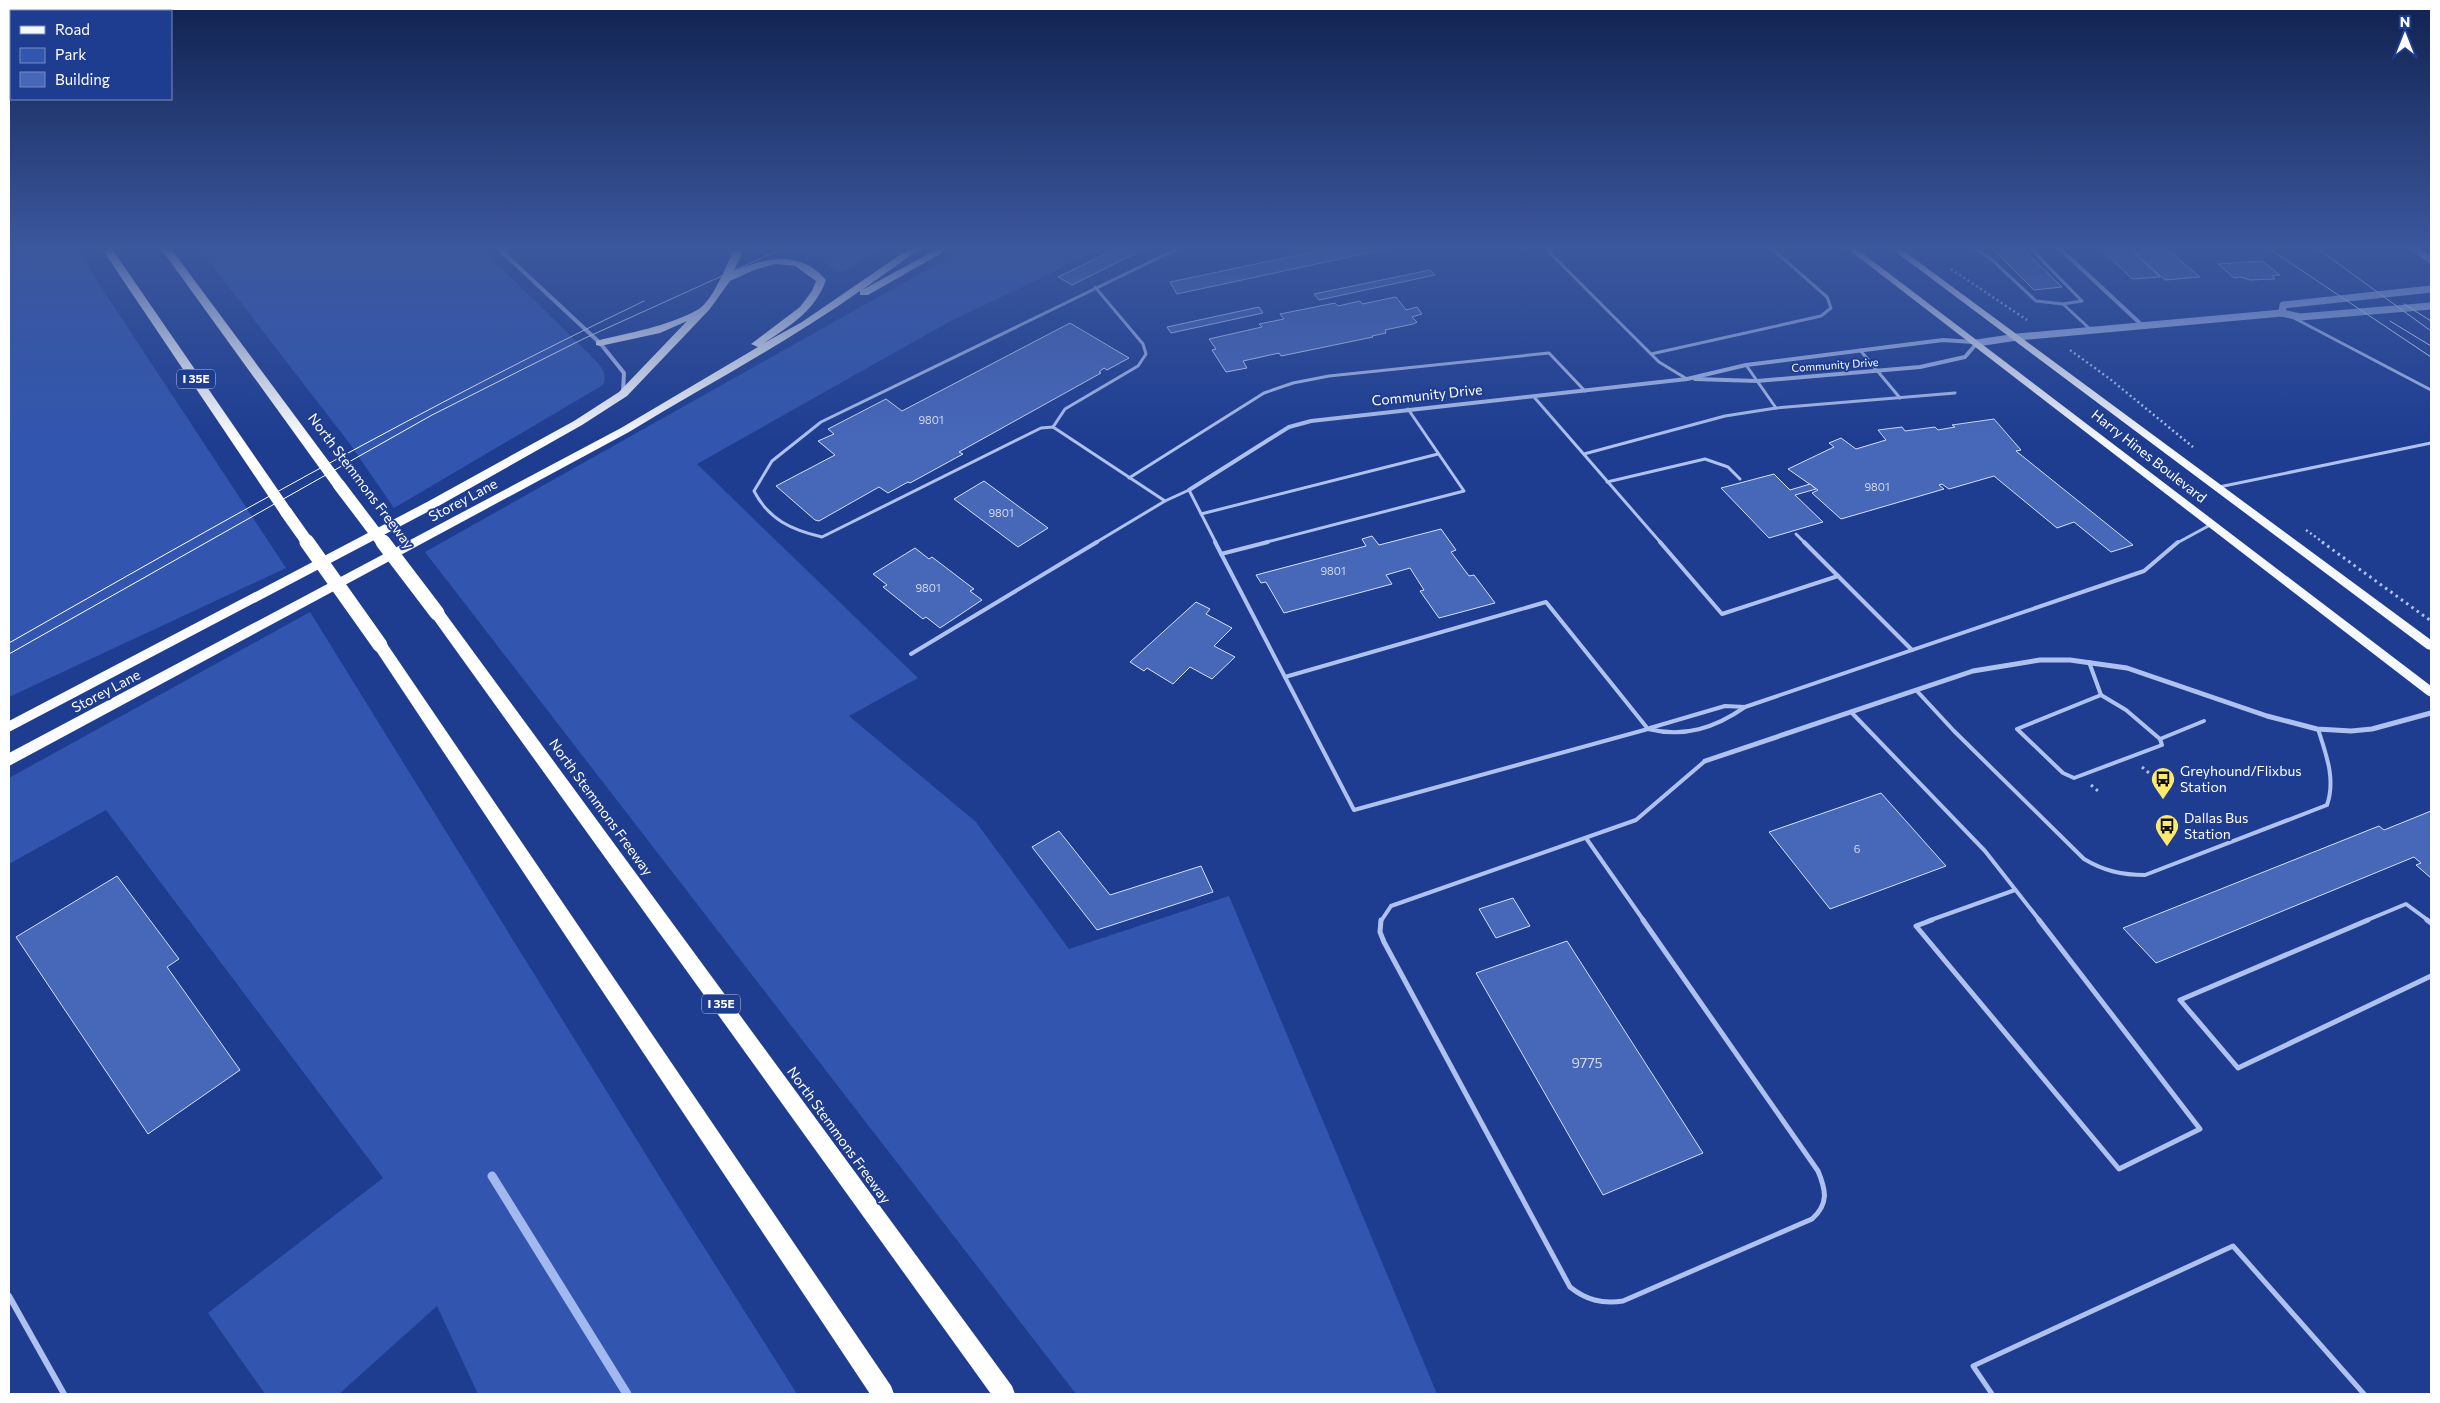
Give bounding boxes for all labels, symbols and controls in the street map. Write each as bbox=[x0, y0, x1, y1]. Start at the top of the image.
legend bbox=[10, 10, 172, 100]
north arrow bbox=[2380, 10, 2430, 60]
text: N bbox=[2400, 13, 2410, 30]
text: Road bbox=[55, 20, 90, 38]
text: Park bbox=[55, 45, 86, 63]
text: Building bbox=[55, 70, 110, 88]
street label: Community Drive bbox=[1791, 355, 1879, 374]
road number: I 35E bbox=[177, 369, 215, 388]
street label: Community Drive bbox=[1371, 380, 1483, 409]
street label: Harry Hines Boulevard bbox=[2088, 405, 2210, 506]
street label: North Stemmons Freeway bbox=[305, 410, 418, 552]
house number: 9801 bbox=[918, 413, 944, 426]
street label: Storey Lane bbox=[426, 474, 500, 525]
house number: 9801 bbox=[1864, 480, 1890, 493]
house number: 9801 bbox=[988, 506, 1014, 519]
house number: 9801 bbox=[1320, 564, 1346, 577]
house number: 9801 bbox=[915, 581, 941, 594]
street label: Storey Lane bbox=[69, 665, 143, 716]
street label: North Stemmons Freeway bbox=[546, 735, 657, 879]
place label: Greyhound/Flixbus Station bbox=[2180, 762, 2302, 795]
bus stop icon: Greyhound/Flixbus Station bbox=[2150, 766, 2176, 800]
place label: Dallas Bus Station bbox=[2184, 809, 2248, 842]
bus stop icon: Dallas Bus Station bbox=[2154, 813, 2180, 847]
house number: 6 bbox=[1854, 842, 1861, 855]
road number: I 35E bbox=[702, 994, 740, 1014]
house number: 9775 bbox=[1571, 1054, 1603, 1071]
street label: North Stemmons Freeway bbox=[784, 1063, 895, 1207]

